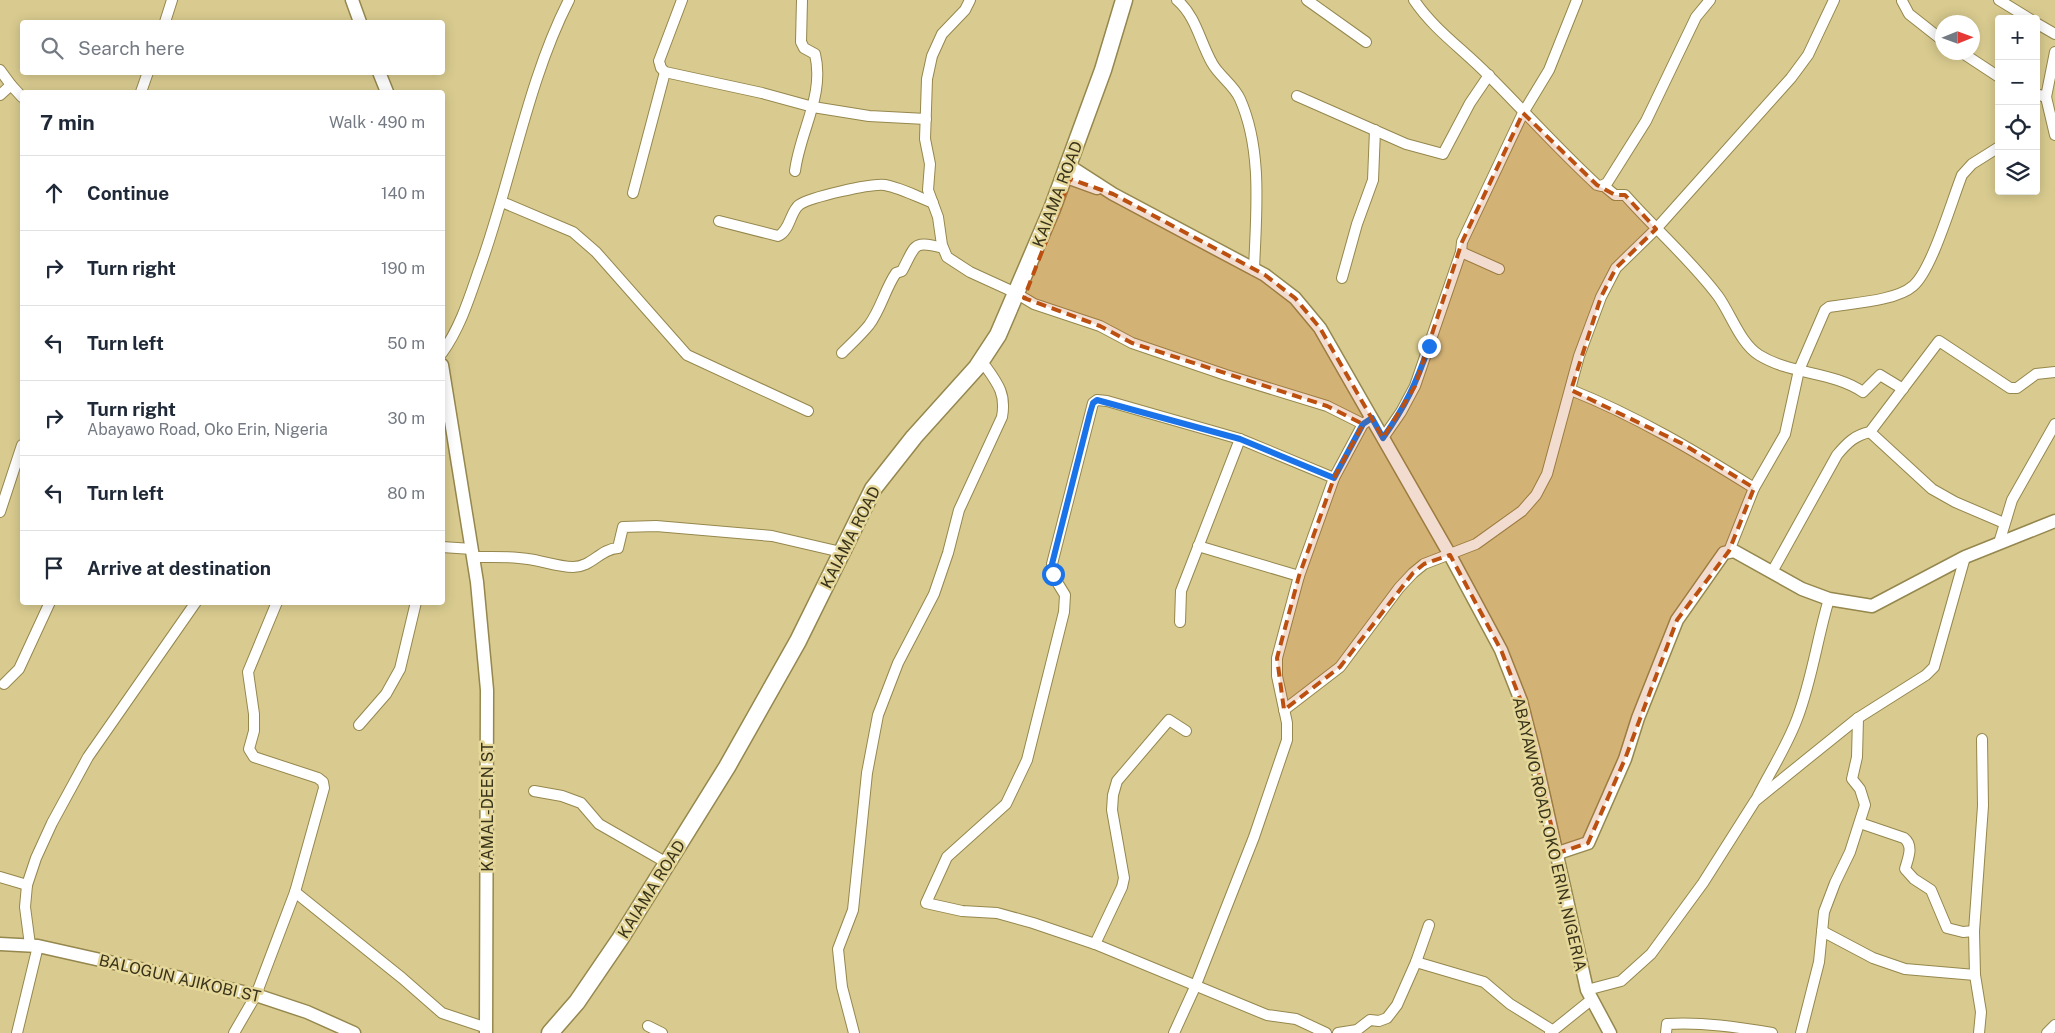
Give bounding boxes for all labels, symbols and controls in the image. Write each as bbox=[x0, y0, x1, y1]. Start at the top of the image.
north arrow bbox=[1935, 15, 1980, 60]
map controls bbox=[1995, 15, 2040, 195]
button: + bbox=[1995, 15, 2040, 60]
search box bbox=[20, 20, 445, 75]
icon: search bbox=[38, 34, 66, 62]
text: Search here bbox=[78, 37, 185, 59]
button: − bbox=[1995, 60, 2040, 105]
button: locate bbox=[1995, 105, 2040, 150]
text: 7 min bbox=[40, 110, 95, 135]
text: Walk · 490 m bbox=[329, 113, 425, 132]
street label: KAIAMA ROAD bbox=[1029, 138, 1086, 250]
button: layers bbox=[1995, 150, 2040, 195]
icon: ahead bbox=[40, 179, 68, 207]
text: Continue bbox=[87, 182, 169, 204]
text: 140 m bbox=[381, 184, 425, 203]
icon: right bbox=[40, 254, 68, 282]
text: Turn right bbox=[87, 257, 176, 279]
text: 190 m bbox=[381, 259, 425, 278]
icon: left bbox=[40, 329, 68, 357]
text: Turn left bbox=[87, 332, 164, 354]
text: 50 m bbox=[387, 334, 425, 353]
route end bbox=[1418, 335, 1441, 358]
text: Turn right bbox=[87, 398, 176, 420]
icon: right bbox=[40, 404, 68, 432]
text: 30 m bbox=[388, 409, 425, 428]
text: Abayawo Road, Oko Erin, Nigeria bbox=[87, 420, 328, 439]
icon: left bbox=[40, 479, 68, 507]
text: Turn left bbox=[87, 482, 164, 504]
street label: KAIAMA ROAD bbox=[817, 483, 884, 591]
text: 80 m bbox=[387, 484, 425, 503]
icon: arrive bbox=[40, 554, 68, 582]
text: Arrive at destination bbox=[87, 557, 271, 579]
route start bbox=[1042, 563, 1065, 586]
street label: ABAYAWO ROAD, OKO ERIN, NIGERIA bbox=[1509, 695, 1590, 973]
street label: KAMAL-DEEN ST bbox=[478, 742, 497, 872]
street label: KAIAMA ROAD bbox=[614, 837, 689, 942]
street label: BALOGUN AJIKOBI ST bbox=[97, 951, 263, 1006]

